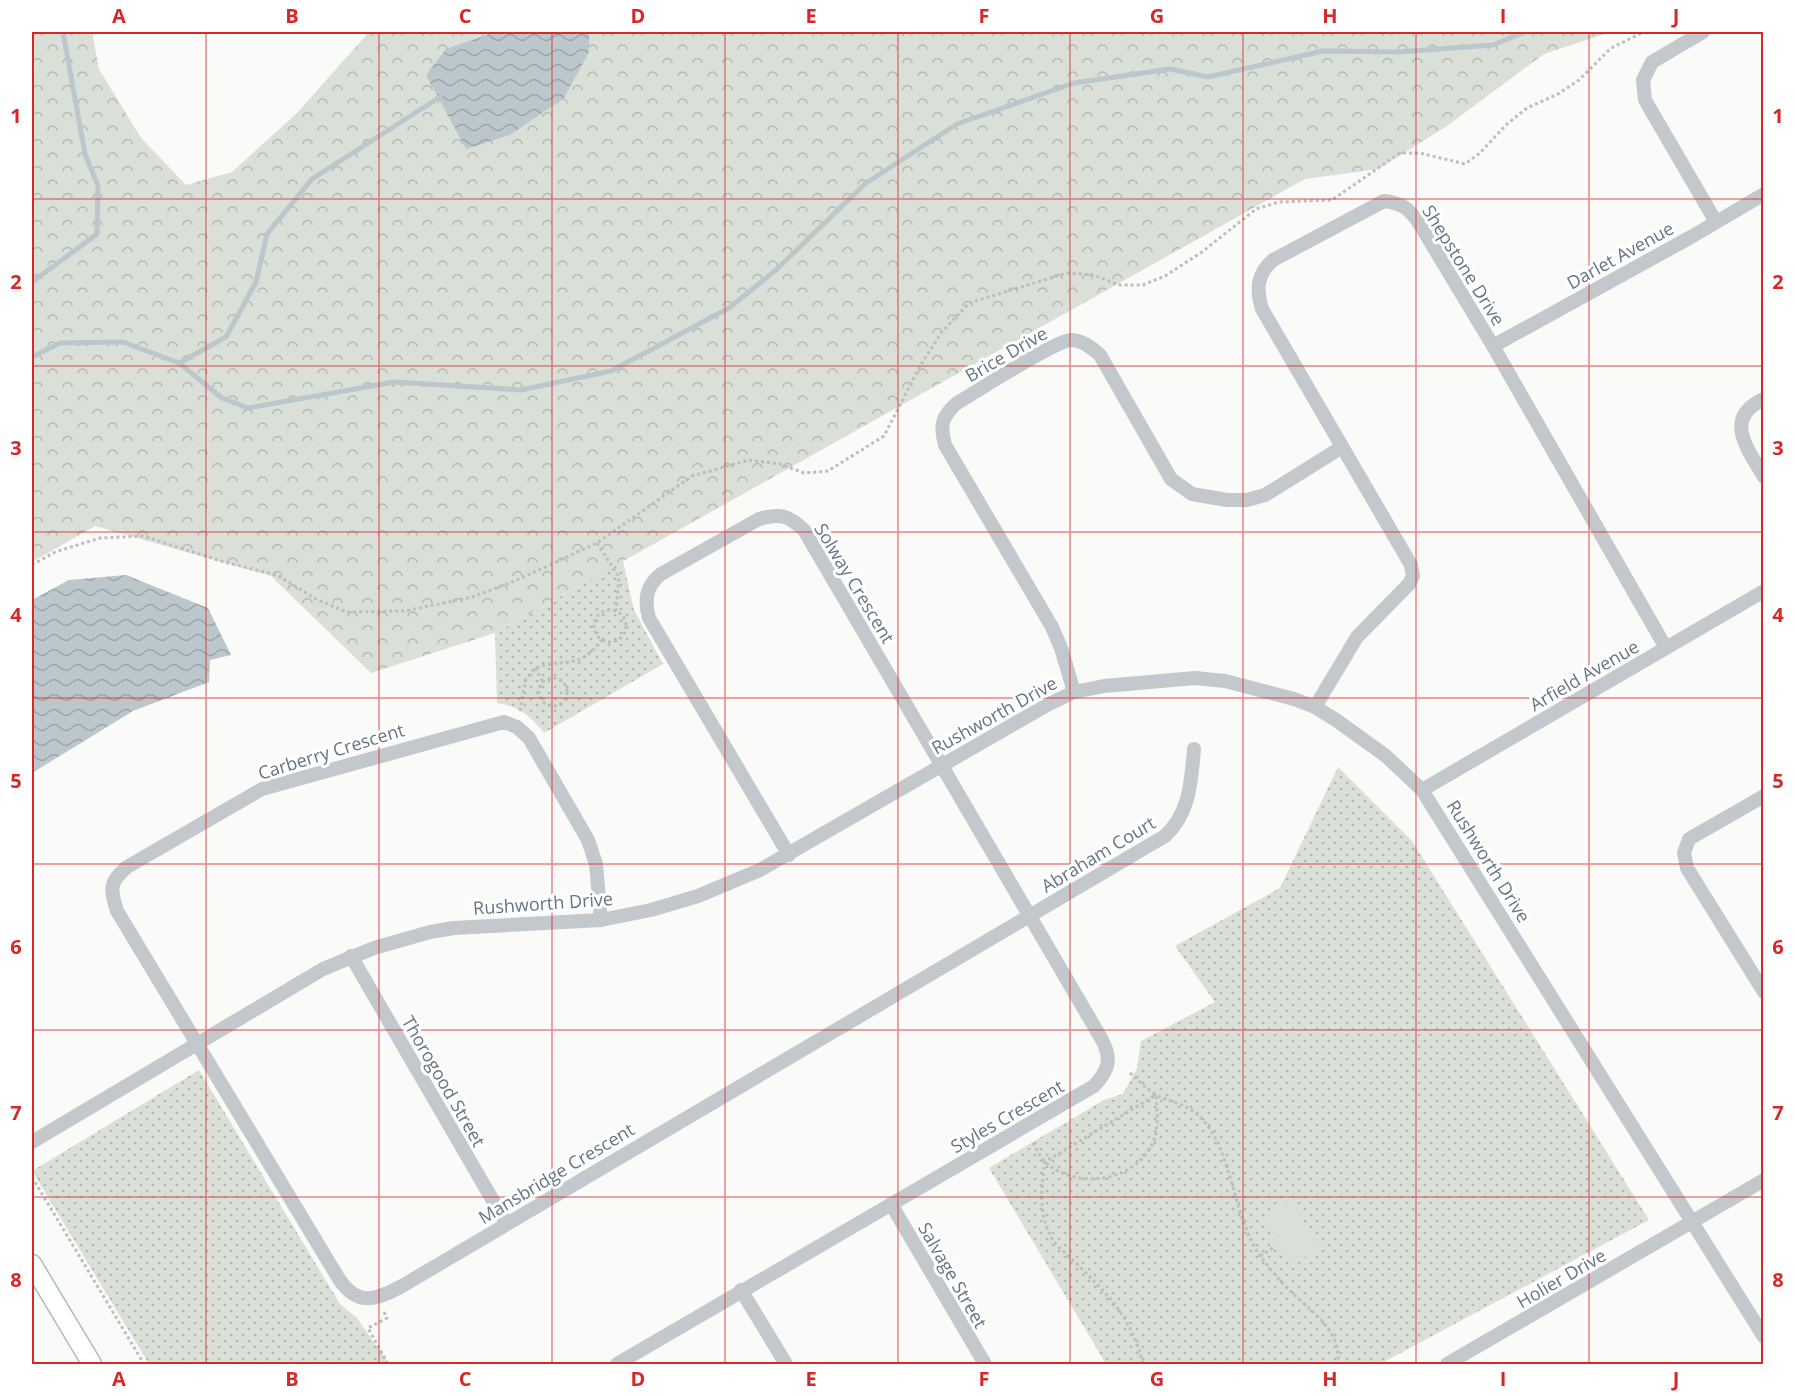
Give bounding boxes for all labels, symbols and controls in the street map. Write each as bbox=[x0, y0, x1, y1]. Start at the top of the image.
text: A bbox=[112, 2, 126, 29]
text: B bbox=[285, 2, 299, 29]
text: C bbox=[459, 2, 472, 29]
text: D bbox=[631, 2, 645, 29]
text: E bbox=[805, 2, 817, 29]
text: F bbox=[979, 2, 989, 29]
text: G bbox=[1150, 2, 1164, 29]
text: H bbox=[1322, 2, 1338, 29]
text: I bbox=[1500, 2, 1506, 29]
text: J bbox=[1671, 2, 1679, 29]
text: 1 bbox=[10, 102, 22, 129]
text: 1 bbox=[1772, 102, 1784, 129]
street label: Shepstone Drive bbox=[1417, 200, 1511, 330]
street label: Darlet Avenue bbox=[1562, 216, 1678, 294]
text: 2 bbox=[10, 268, 22, 295]
text: 2 bbox=[1772, 268, 1784, 295]
street label: Brice Drive bbox=[961, 321, 1051, 387]
text: 3 bbox=[10, 434, 22, 461]
text: 3 bbox=[1772, 434, 1784, 461]
street label: Solway Crescent bbox=[810, 518, 900, 648]
text: 4 bbox=[10, 601, 22, 628]
text: 4 bbox=[1772, 601, 1784, 628]
street label: Arfield Avenue bbox=[1525, 634, 1643, 716]
street label: Rushworth Drive bbox=[927, 671, 1061, 759]
street label: Carberry Crescent bbox=[255, 717, 407, 785]
text: 5 bbox=[10, 767, 22, 794]
text: 5 bbox=[1772, 767, 1784, 794]
street label: Rushworth Drive bbox=[1442, 795, 1536, 927]
street label: Abraham Court bbox=[1036, 810, 1160, 898]
street label: Rushworth Drive bbox=[472, 886, 614, 920]
text: 6 bbox=[10, 933, 22, 960]
text: 6 bbox=[1772, 933, 1784, 960]
street label: Thorogood Street bbox=[397, 1011, 491, 1151]
street label: Styles Crescent bbox=[946, 1074, 1068, 1158]
text: 7 bbox=[10, 1099, 22, 1126]
text: 7 bbox=[1772, 1099, 1784, 1126]
street label: Mansbridge Crescent bbox=[474, 1117, 638, 1229]
street label: Salvage Street bbox=[913, 1218, 993, 1332]
street label: Holier Drive bbox=[1512, 1243, 1610, 1313]
text: 8 bbox=[10, 1266, 22, 1293]
text: 8 bbox=[1772, 1266, 1784, 1293]
text: A bbox=[112, 1365, 126, 1392]
text: B bbox=[285, 1365, 299, 1392]
text: C bbox=[459, 1365, 472, 1392]
text: D bbox=[631, 1365, 645, 1392]
text: E bbox=[805, 1365, 817, 1392]
text: F bbox=[979, 1365, 989, 1392]
text: G bbox=[1150, 1365, 1164, 1392]
text: H bbox=[1322, 1365, 1338, 1392]
text: I bbox=[1500, 1365, 1506, 1392]
text: J bbox=[1671, 1365, 1679, 1392]

